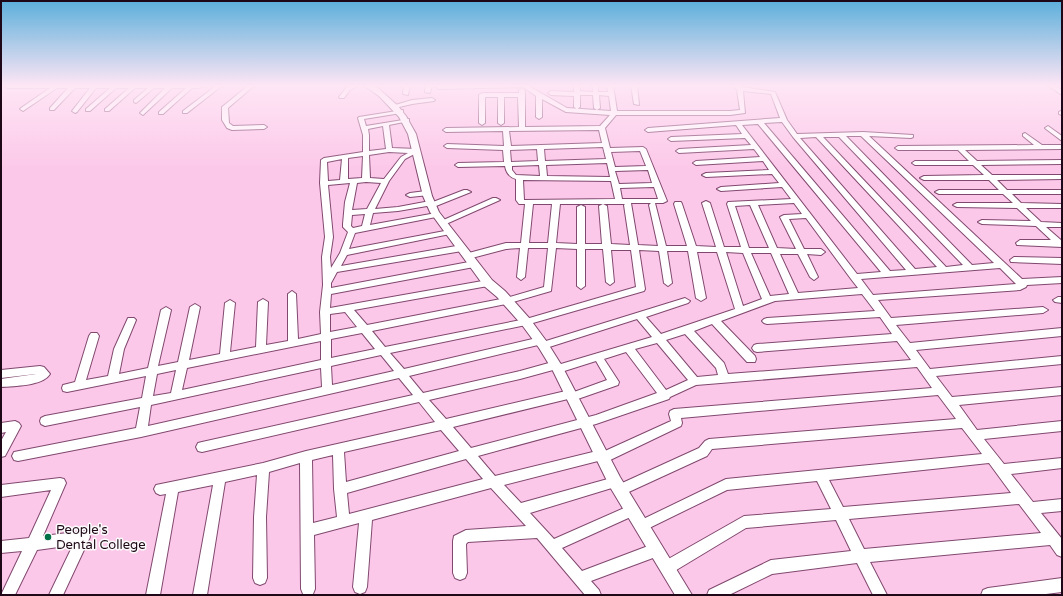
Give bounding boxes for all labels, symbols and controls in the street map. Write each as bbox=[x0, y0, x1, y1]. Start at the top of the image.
place label: People's Dental College bbox=[56, 522, 146, 553]
marker: People's Dental College bbox=[43, 532, 53, 542]

